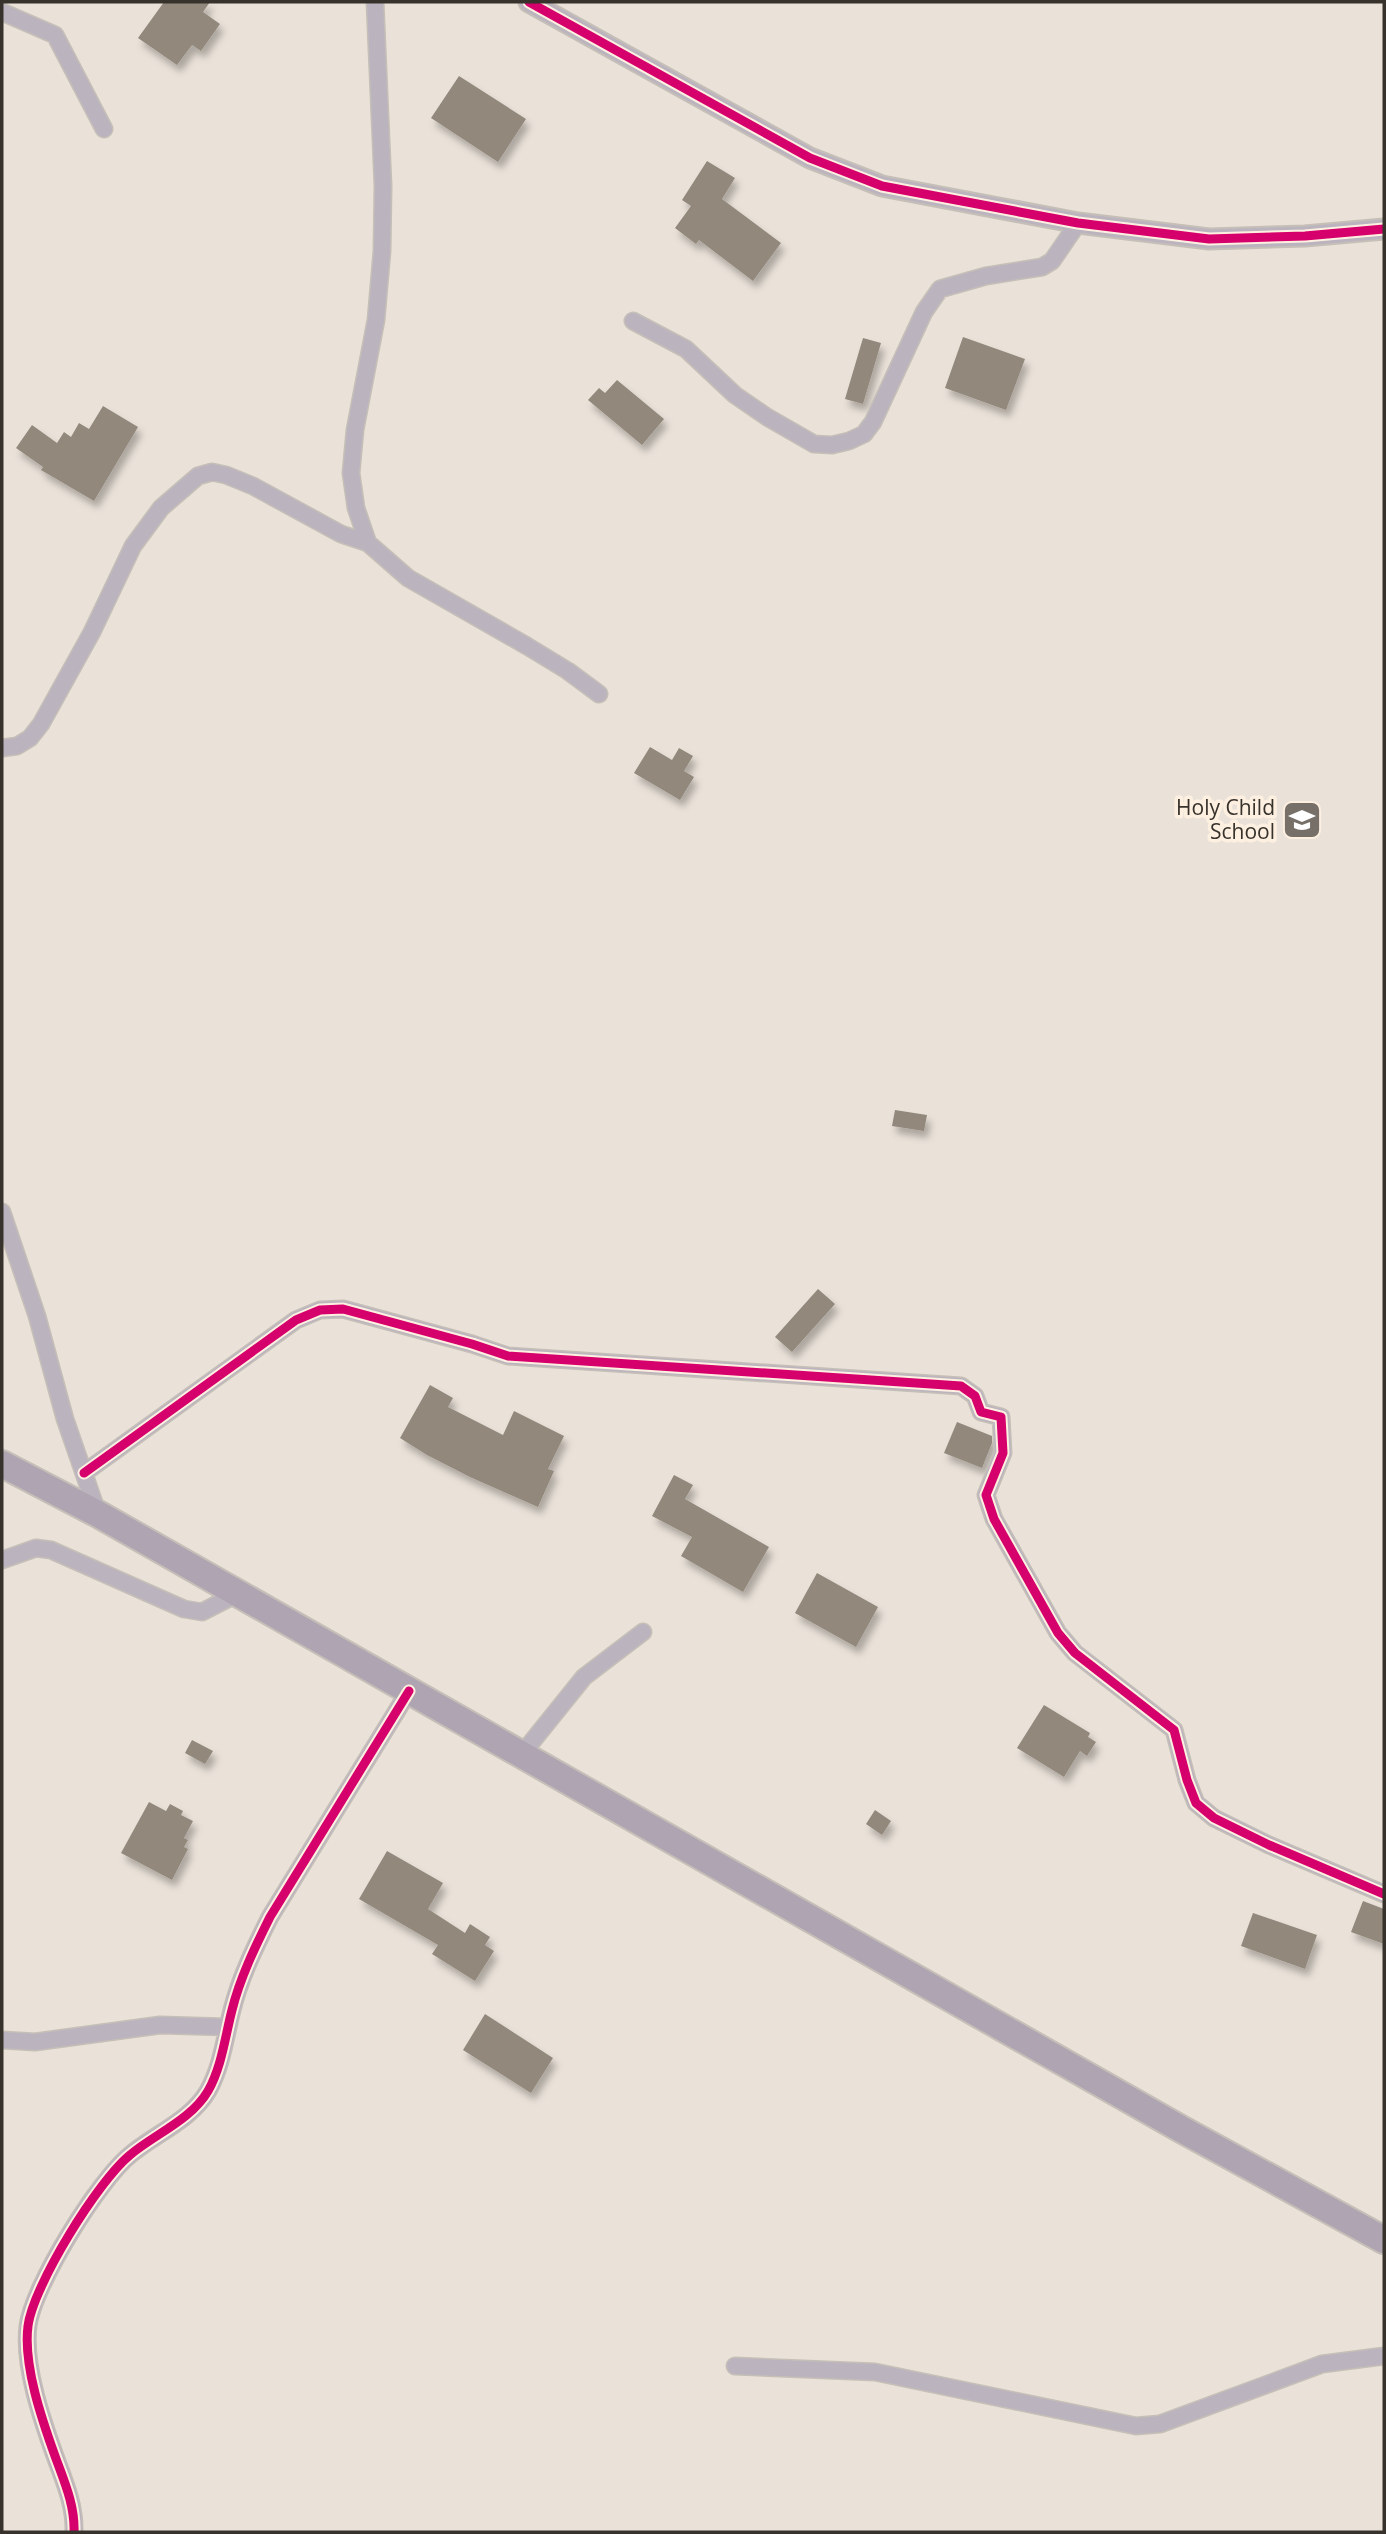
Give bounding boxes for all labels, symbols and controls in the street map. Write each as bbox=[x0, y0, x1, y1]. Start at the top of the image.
place label: Holy Child School bbox=[1176, 793, 1275, 845]
school or university icon: Holy Child School bbox=[1281, 799, 1323, 841]

